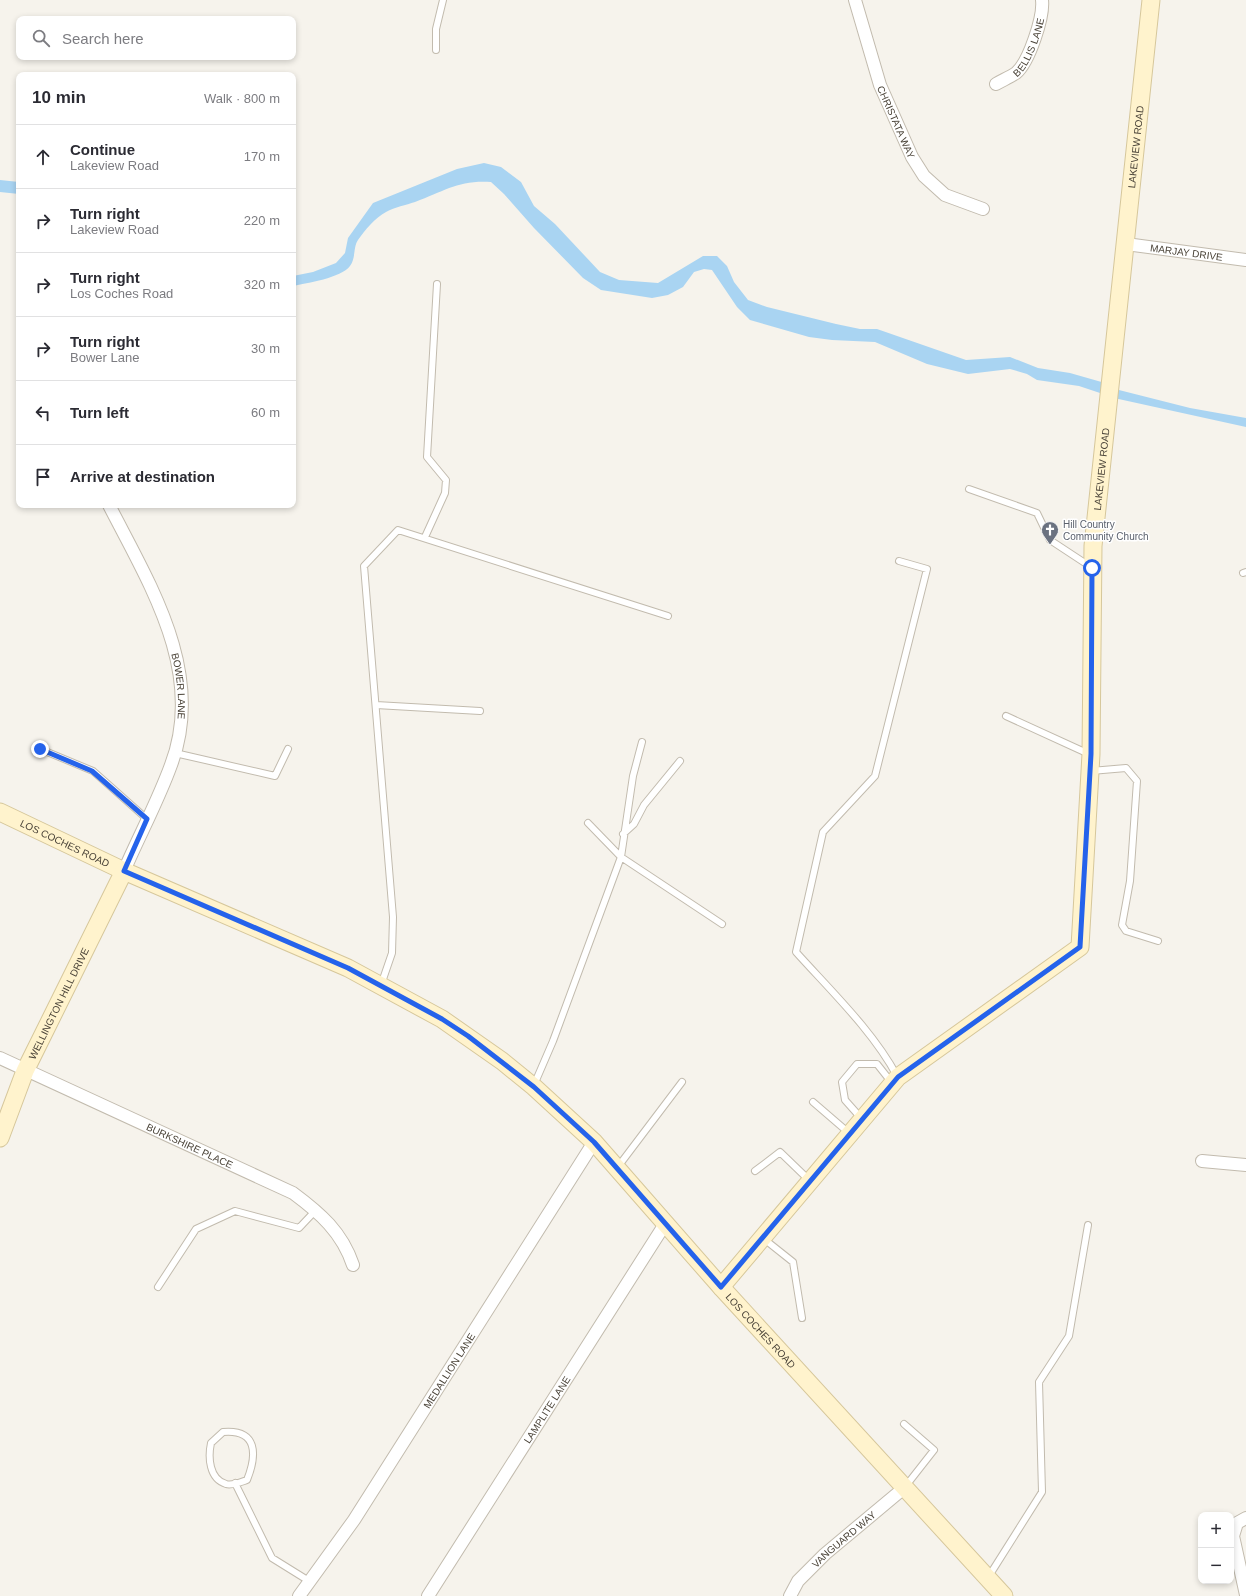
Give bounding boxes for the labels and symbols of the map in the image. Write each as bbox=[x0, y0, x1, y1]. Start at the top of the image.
street label: BELLIS LANE bbox=[1011, 17, 1046, 79]
street label: CHRISTATA WAY bbox=[875, 84, 917, 160]
street label: LAKEVIEW ROAD bbox=[1126, 105, 1145, 189]
street label: MARJAY DRIVE bbox=[1150, 242, 1224, 262]
street label: LAKEVIEW ROAD bbox=[1091, 427, 1111, 511]
place label: Hill Country Community Church bbox=[1063, 519, 1149, 542]
church icon: Hill Country Community Church bbox=[1040, 520, 1060, 545]
route start bbox=[1083, 559, 1101, 577]
street label: BOWER LANE bbox=[170, 652, 188, 720]
route end bbox=[31, 740, 49, 758]
street label: LOS COCHES ROAD bbox=[19, 817, 111, 869]
street label: WELLINGTON HILL DRIVE bbox=[26, 946, 91, 1061]
street label: BURKSHIRE PLACE bbox=[145, 1121, 235, 1170]
street label: LOS COCHES ROAD bbox=[724, 1291, 798, 1370]
street label: MEDALLION LANE bbox=[421, 1331, 477, 1410]
street label: LAMPLITE LANE bbox=[521, 1374, 572, 1445]
street label: VANGUARD WAY bbox=[810, 1509, 878, 1569]

